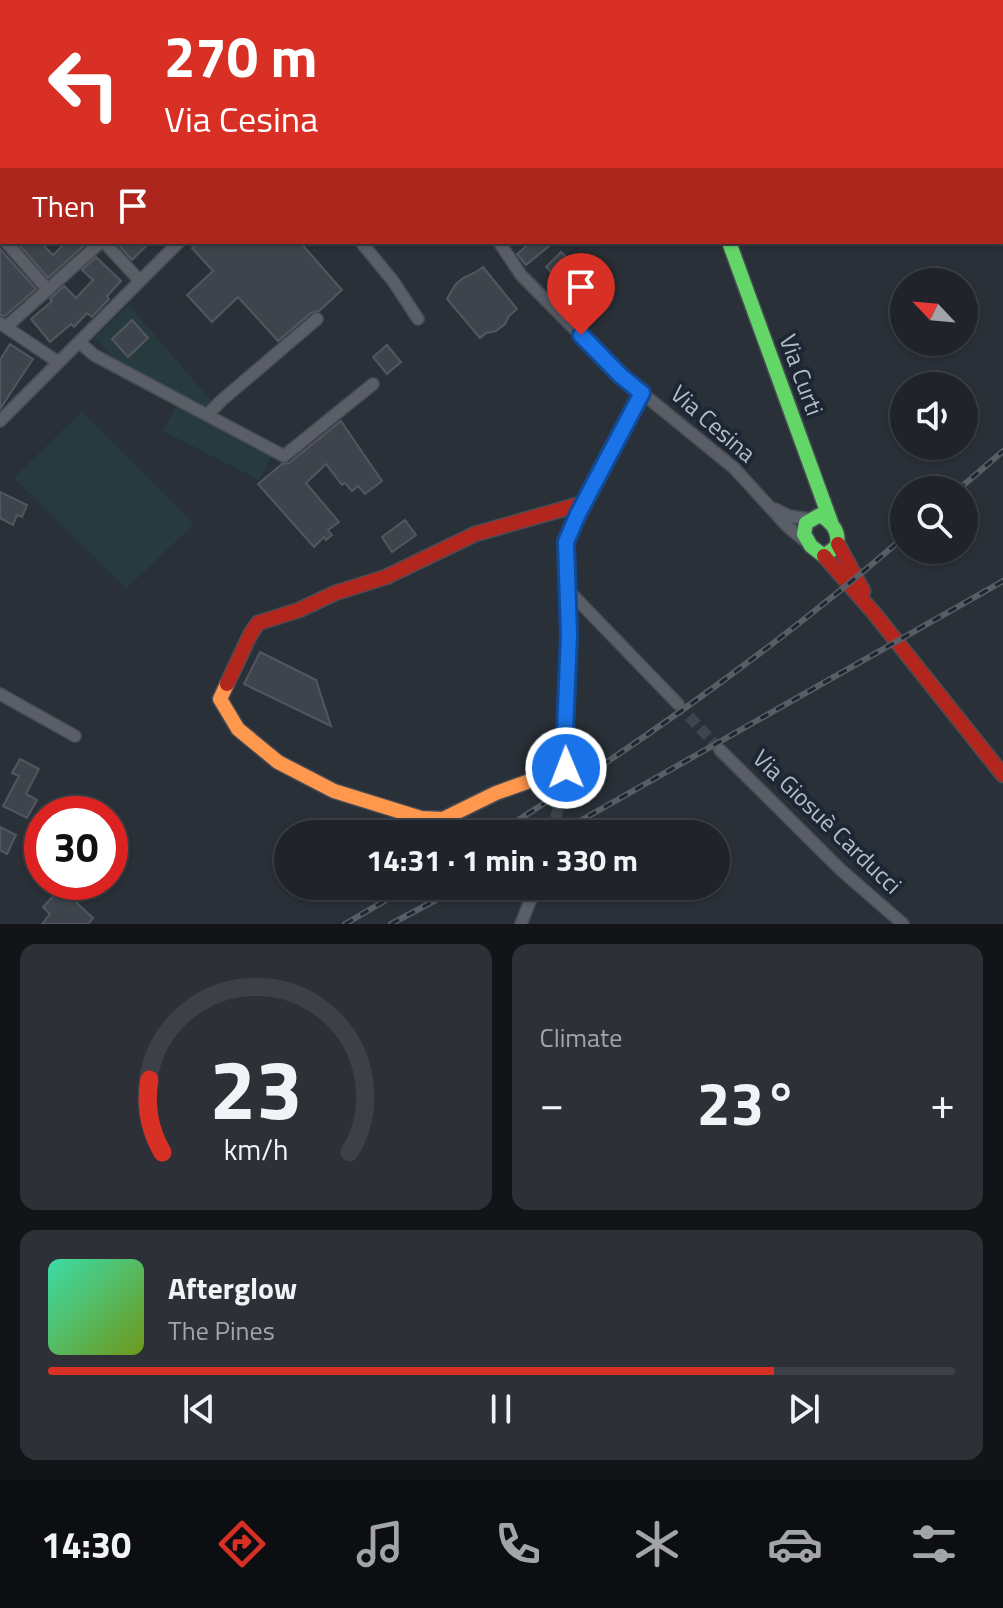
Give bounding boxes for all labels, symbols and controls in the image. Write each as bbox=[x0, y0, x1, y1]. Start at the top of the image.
text: 270 m bbox=[164, 14, 317, 99]
icon: left bbox=[32, 32, 136, 136]
text: Via Cesina bbox=[164, 91, 318, 146]
text: Then bbox=[32, 183, 95, 229]
icon: arrive bbox=[111, 184, 155, 228]
pin bbox=[547, 253, 615, 335]
icon: arrive bbox=[559, 265, 603, 309]
north arrow bbox=[890, 268, 978, 356]
map controls bbox=[890, 268, 978, 564]
street label: Via Curti bbox=[771, 329, 833, 420]
button: sound bbox=[890, 372, 978, 460]
street label: Via Cesina bbox=[663, 376, 764, 471]
button: search bbox=[890, 476, 978, 564]
position arrow bbox=[524, 726, 608, 810]
street label: Via Giosuè Carducci bbox=[745, 741, 910, 902]
speed limit sign: 30 bbox=[24, 796, 128, 900]
text: 14:31 · 1 min · 330 m bbox=[366, 837, 638, 883]
text: Climate bbox=[540, 1018, 622, 1057]
text: 23 bbox=[209, 1025, 302, 1151]
text: 23° bbox=[697, 1057, 798, 1148]
text: − bbox=[540, 1069, 564, 1136]
text: + bbox=[930, 1069, 955, 1136]
text: km/h bbox=[223, 1128, 288, 1171]
text: Afterglow bbox=[168, 1265, 297, 1311]
text: The Pines bbox=[168, 1311, 275, 1350]
icon: previous bbox=[177, 1387, 221, 1431]
icon: pause bbox=[479, 1387, 523, 1431]
icon: next bbox=[782, 1387, 826, 1431]
icon: directions bbox=[214, 1516, 270, 1572]
icon: music bbox=[352, 1516, 408, 1572]
icon: phone bbox=[490, 1516, 546, 1572]
icon: climate bbox=[629, 1516, 685, 1572]
icon: car bbox=[767, 1516, 823, 1572]
icon: filters bbox=[906, 1516, 962, 1572]
text: 14:30 bbox=[41, 1517, 131, 1572]

